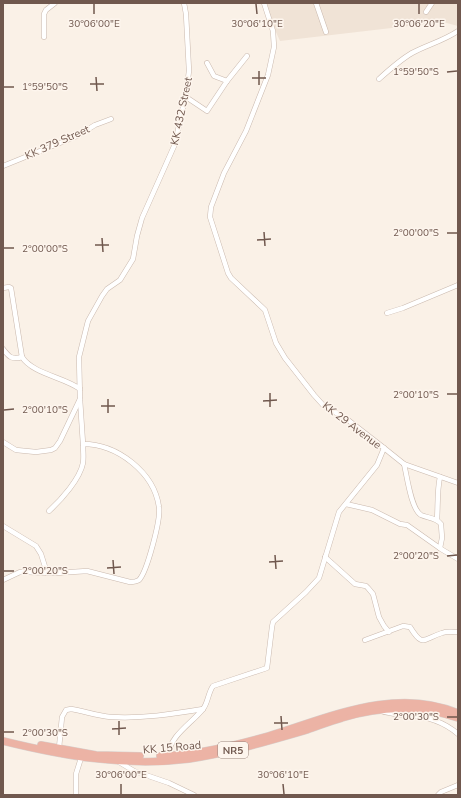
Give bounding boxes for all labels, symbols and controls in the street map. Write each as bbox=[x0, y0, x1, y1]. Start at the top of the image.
text: 30°06'00"E bbox=[68, 17, 120, 31]
text: 30°06'10"E bbox=[231, 17, 283, 31]
text: 30°06'20"E bbox=[393, 17, 445, 31]
text: 1°59'50"S bbox=[393, 65, 439, 79]
street label: KK 432 Street bbox=[167, 76, 196, 147]
text: 1°59'50"S bbox=[22, 80, 68, 94]
street label: KK 379 Street bbox=[23, 121, 92, 163]
text: 2°00'00"S bbox=[393, 226, 439, 240]
text: 2°00'00"S bbox=[22, 242, 68, 256]
text: 2°00'10"S bbox=[393, 388, 439, 402]
street label: KK 29 Avenue bbox=[319, 398, 384, 453]
text: 2°00'10"S bbox=[22, 403, 68, 417]
text: 2°00'20"S bbox=[393, 549, 439, 563]
text: 2°00'20"S bbox=[22, 564, 68, 578]
text: 2°00'30"S bbox=[393, 710, 439, 724]
text: 2°00'30"S bbox=[22, 726, 68, 740]
street label: KK 15 Road bbox=[142, 737, 202, 758]
road number: NR5 bbox=[218, 742, 248, 758]
text: 30°06'00"E bbox=[95, 768, 147, 782]
text: 30°06'10"E bbox=[257, 768, 309, 782]

